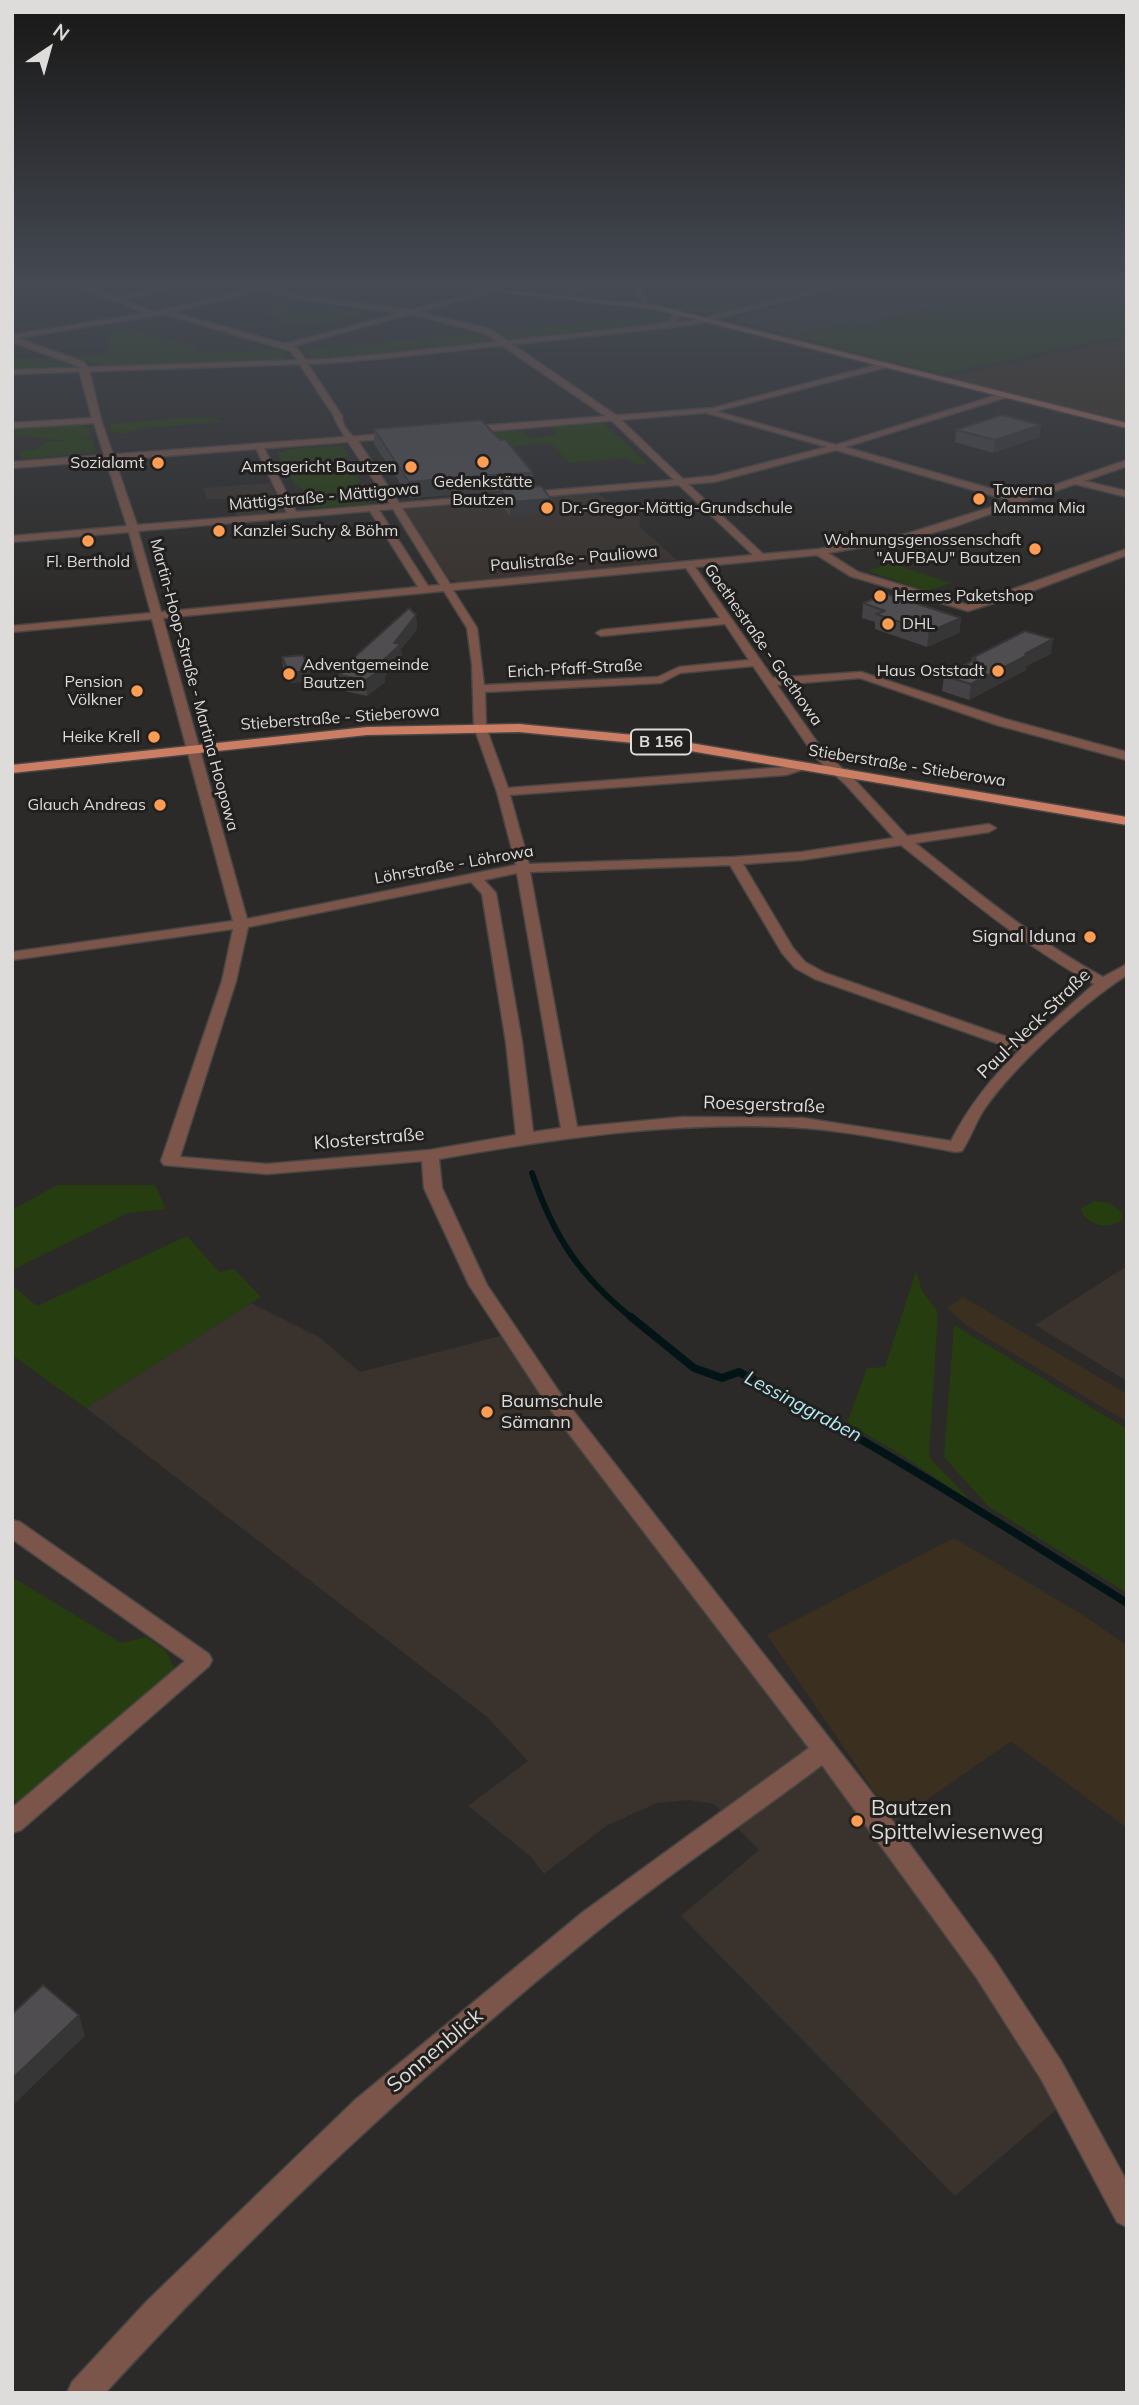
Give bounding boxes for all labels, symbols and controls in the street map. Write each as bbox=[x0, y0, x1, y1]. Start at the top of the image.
north arrow bbox=[14, 14, 84, 84]
text: N bbox=[48, 18, 74, 46]
place label: Sozialamt bbox=[70, 453, 144, 473]
marker: Gedenkstätte Bautzen bbox=[475, 454, 491, 470]
marker: Sozialamt bbox=[150, 455, 166, 471]
place label: Amtsgericht Bautzen bbox=[241, 457, 397, 477]
marker: Amtsgericht Bautzen bbox=[403, 459, 419, 475]
place label: Gedenkstätte Bautzen bbox=[434, 472, 532, 510]
street label: Mättigstraße - Mättigowa bbox=[228, 479, 420, 515]
place label: Taverna Mamma Mia bbox=[993, 480, 1085, 518]
marker: Taverna Mamma Mia bbox=[971, 491, 987, 507]
place label: Dr.-Gregor-Mättig-Grundschule bbox=[561, 498, 793, 518]
marker: Dr.-Gregor-Mättig-Grundschule bbox=[539, 500, 555, 516]
place label: Kanzlei Suchy & Böhm bbox=[233, 521, 398, 541]
marker: Kanzlei Suchy & Böhm bbox=[211, 523, 227, 539]
place label: Wohnungsgenossenschaft "AUFBAU" Bautzen bbox=[824, 530, 1021, 568]
marker: Fl. Berthold bbox=[80, 533, 96, 549]
street label: Martin-Hoop-Straße - Martina Hoopowa bbox=[146, 537, 242, 833]
marker: Wohnungsgenossenschaft "AUFBAU" Bautzen bbox=[1027, 541, 1043, 557]
street label: Paulistraße - Pauliowa bbox=[489, 542, 659, 576]
place label: Fl. Berthold bbox=[46, 552, 130, 572]
street label: Goethestraße - Goethowa bbox=[700, 560, 826, 730]
place label: Hermes Paketshop bbox=[894, 586, 1034, 606]
marker: Hermes Paketshop bbox=[872, 588, 888, 604]
place label: DHL bbox=[902, 614, 935, 634]
marker: DHL bbox=[880, 616, 896, 632]
place label: Adventgemeinde Bautzen bbox=[303, 655, 429, 693]
street label: Erich-Pfaff-Straße bbox=[507, 656, 643, 682]
place label: Haus Oststadt bbox=[877, 661, 984, 681]
marker: Haus Oststadt bbox=[990, 663, 1006, 679]
marker: Adventgemeinde Bautzen bbox=[281, 666, 297, 682]
place label: Pension Völkner bbox=[65, 672, 123, 710]
marker: Pension Völkner bbox=[129, 683, 145, 699]
street label: Stieberstraße - Stieberowa bbox=[240, 701, 440, 735]
place label: Heike Krell bbox=[62, 727, 140, 747]
marker: Heike Krell bbox=[146, 729, 162, 745]
road number: B 156 bbox=[631, 730, 691, 754]
street label: Stieberstraße - Stieberowa bbox=[807, 741, 1007, 791]
place label: Glauch Andreas bbox=[28, 795, 146, 815]
marker: Glauch Andreas bbox=[152, 797, 168, 813]
street label: Löhrstraße - Löhrowa bbox=[373, 842, 535, 888]
place label: Signal Iduna bbox=[972, 926, 1076, 948]
marker: Signal Iduna bbox=[1082, 929, 1098, 945]
street label: Paul-Neck-Straße bbox=[973, 965, 1095, 1083]
street label: Roesgerstraße bbox=[703, 1092, 825, 1118]
street label: Klosterstraße bbox=[313, 1123, 425, 1155]
water label: Lessinggraben bbox=[741, 1367, 865, 1447]
place label: Baumschule Sämann bbox=[501, 1391, 603, 1434]
marker: Baumschule Sämann bbox=[479, 1404, 495, 1420]
place label: Bautzen Spittelwiesenweg bbox=[871, 1796, 1043, 1846]
marker: Bautzen Spittelwiesenweg bbox=[849, 1813, 865, 1829]
street label: Sonnenblick bbox=[382, 2004, 488, 2098]

